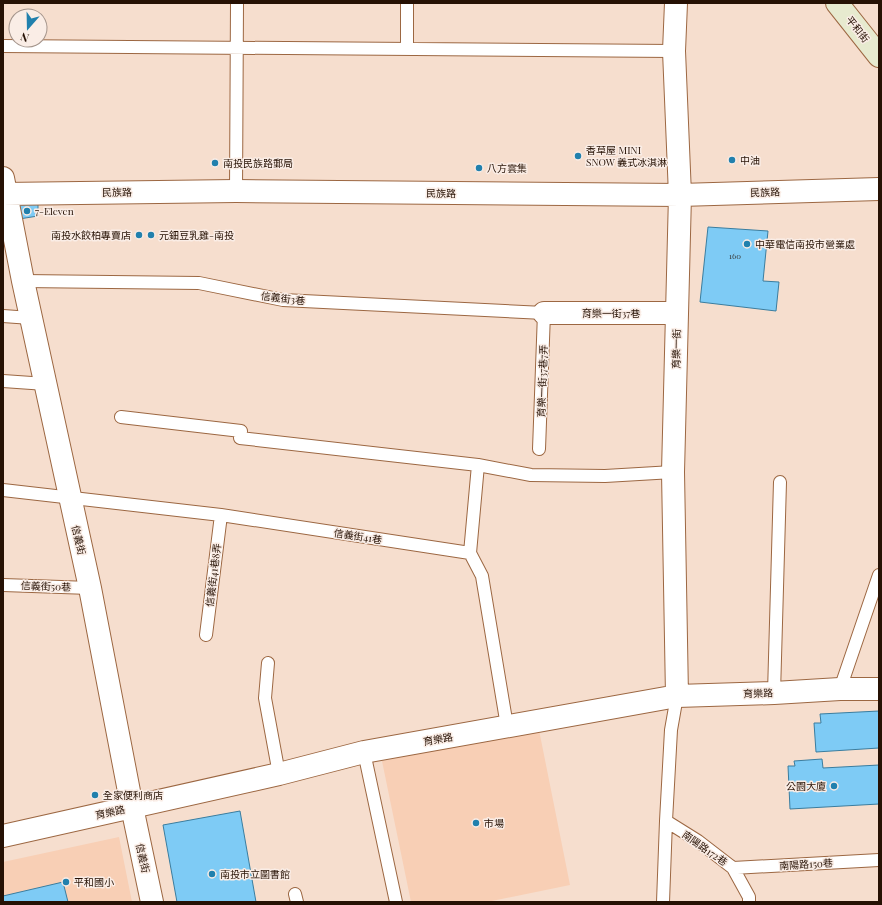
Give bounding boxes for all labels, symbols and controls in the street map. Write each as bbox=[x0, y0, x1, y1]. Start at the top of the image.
north arrow bbox=[8, 8, 48, 48]
street label: 平和街 bbox=[843, 13, 873, 45]
text: N bbox=[18, 29, 31, 46]
place label: 香草屋 MINI SNOW 義式冰淇淋 bbox=[586, 143, 667, 169]
marker: 香草屋 MINI SNOW 義式冰淇淋 bbox=[573, 151, 583, 161]
place label: 中油 bbox=[740, 153, 760, 167]
marker: 中油 bbox=[727, 155, 737, 165]
place label: 南投民族路郵局 bbox=[223, 156, 293, 170]
marker: 南投民族路郵局 bbox=[210, 158, 220, 168]
place label: 八方雲集 bbox=[487, 161, 527, 175]
marker: 八方雲集 bbox=[474, 163, 484, 173]
street label: 民族路 bbox=[750, 184, 780, 200]
street label: 民族路 bbox=[102, 185, 132, 199]
street label: 民族路 bbox=[426, 186, 456, 200]
place label: 7-Eleven bbox=[35, 204, 74, 218]
marker: 7-Eleven bbox=[22, 206, 32, 216]
place label: 南投水餃柏專賣店 bbox=[51, 228, 131, 242]
place label: 元鈿豆乳雞-南投 bbox=[159, 228, 234, 242]
marker: 南投水餃柏專賣店 bbox=[134, 230, 144, 240]
marker: 元鈿豆乳雞-南投 bbox=[146, 230, 156, 240]
place label: 中華電信南投市營業處 bbox=[755, 237, 855, 251]
marker: 中華電信南投市營業處 bbox=[742, 239, 752, 249]
house number: 160 bbox=[729, 250, 741, 261]
street label: 信義街3巷 bbox=[260, 288, 306, 308]
street label: 育樂一街37巷 bbox=[582, 306, 640, 320]
street label: 育樂一街 bbox=[669, 329, 683, 369]
street label: 育樂一街37巷7弄 bbox=[534, 344, 550, 418]
street label: 信義街 bbox=[69, 524, 89, 556]
street label: 信義街41巷 bbox=[333, 525, 383, 547]
street label: 信義街41巷8弄 bbox=[202, 542, 224, 608]
street label: 信義街50巷 bbox=[21, 578, 71, 594]
street label: 育樂路 bbox=[743, 685, 773, 701]
street label: 育樂路 bbox=[422, 730, 454, 748]
place label: 公園大廈 bbox=[786, 779, 826, 793]
marker: 公園大廈 bbox=[829, 781, 839, 791]
place label: 全家便利商店 bbox=[103, 788, 163, 802]
marker: 全家便利商店 bbox=[90, 790, 100, 800]
street label: 育樂路 bbox=[94, 802, 126, 822]
place label: 市場 bbox=[484, 816, 504, 830]
marker: 市場 bbox=[471, 818, 481, 828]
street label: 南陽路172巷 bbox=[679, 827, 731, 869]
street label: 信義街 bbox=[133, 842, 153, 874]
street label: 南陽路150巷 bbox=[779, 856, 833, 872]
place label: 南投市立圖書館 bbox=[220, 867, 290, 881]
marker: 南投市立圖書館 bbox=[207, 869, 217, 879]
place label: 平和國小 bbox=[74, 875, 114, 889]
marker: 平和國小 bbox=[61, 877, 71, 887]

